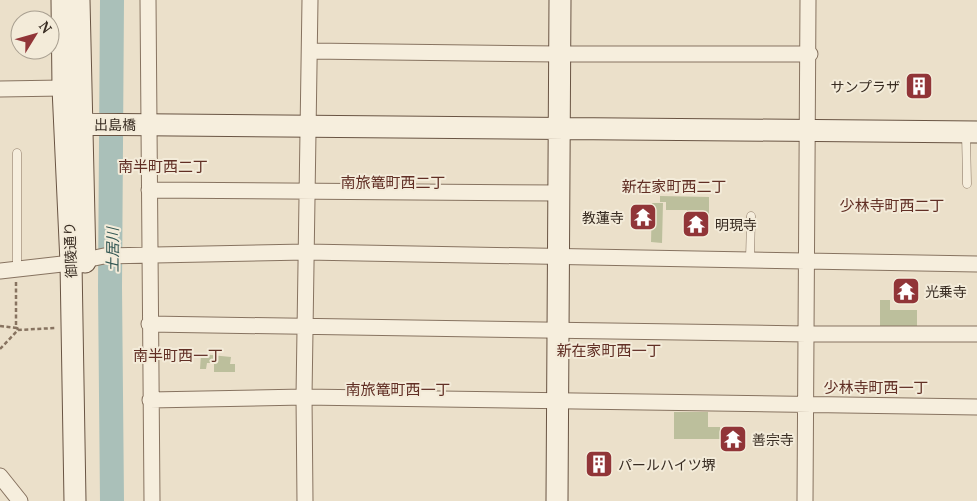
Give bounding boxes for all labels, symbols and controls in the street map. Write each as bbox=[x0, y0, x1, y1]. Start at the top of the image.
north arrow bbox=[10, 10, 60, 60]
text: N bbox=[35, 17, 57, 37]
building icon: サンプラザ bbox=[904, 71, 934, 101]
place label: サンプラザ bbox=[830, 77, 900, 96]
street label: 出島橋 bbox=[94, 115, 136, 134]
district label: 南半町西二丁 bbox=[118, 156, 208, 176]
district label: 南旅篭町西二丁 bbox=[340, 172, 446, 192]
district label: 新在家町西二丁 bbox=[621, 176, 727, 196]
district label: 少林寺町西二丁 bbox=[839, 195, 945, 215]
temple icon: 教蓮寺 bbox=[628, 202, 658, 232]
place label: 教蓮寺 bbox=[582, 208, 624, 227]
temple icon: 明現寺 bbox=[681, 209, 711, 239]
place label: 明現寺 bbox=[715, 215, 757, 234]
street label: 御陵通り bbox=[60, 222, 80, 278]
water label: 土居川 bbox=[102, 226, 122, 273]
temple icon: 光乗寺 bbox=[891, 276, 921, 306]
place label: 光乗寺 bbox=[925, 282, 967, 301]
district label: 新在家町西一丁 bbox=[556, 340, 662, 360]
district label: 南半町西一丁 bbox=[133, 345, 223, 365]
district label: 少林寺町西一丁 bbox=[823, 377, 929, 397]
district label: 南旅篭町西一丁 bbox=[345, 379, 451, 399]
temple icon: 善宗寺 bbox=[718, 424, 748, 454]
place label: 善宗寺 bbox=[752, 430, 794, 449]
building icon: パールハイツ堺 bbox=[584, 449, 614, 479]
place label: パールハイツ堺 bbox=[618, 455, 716, 474]

